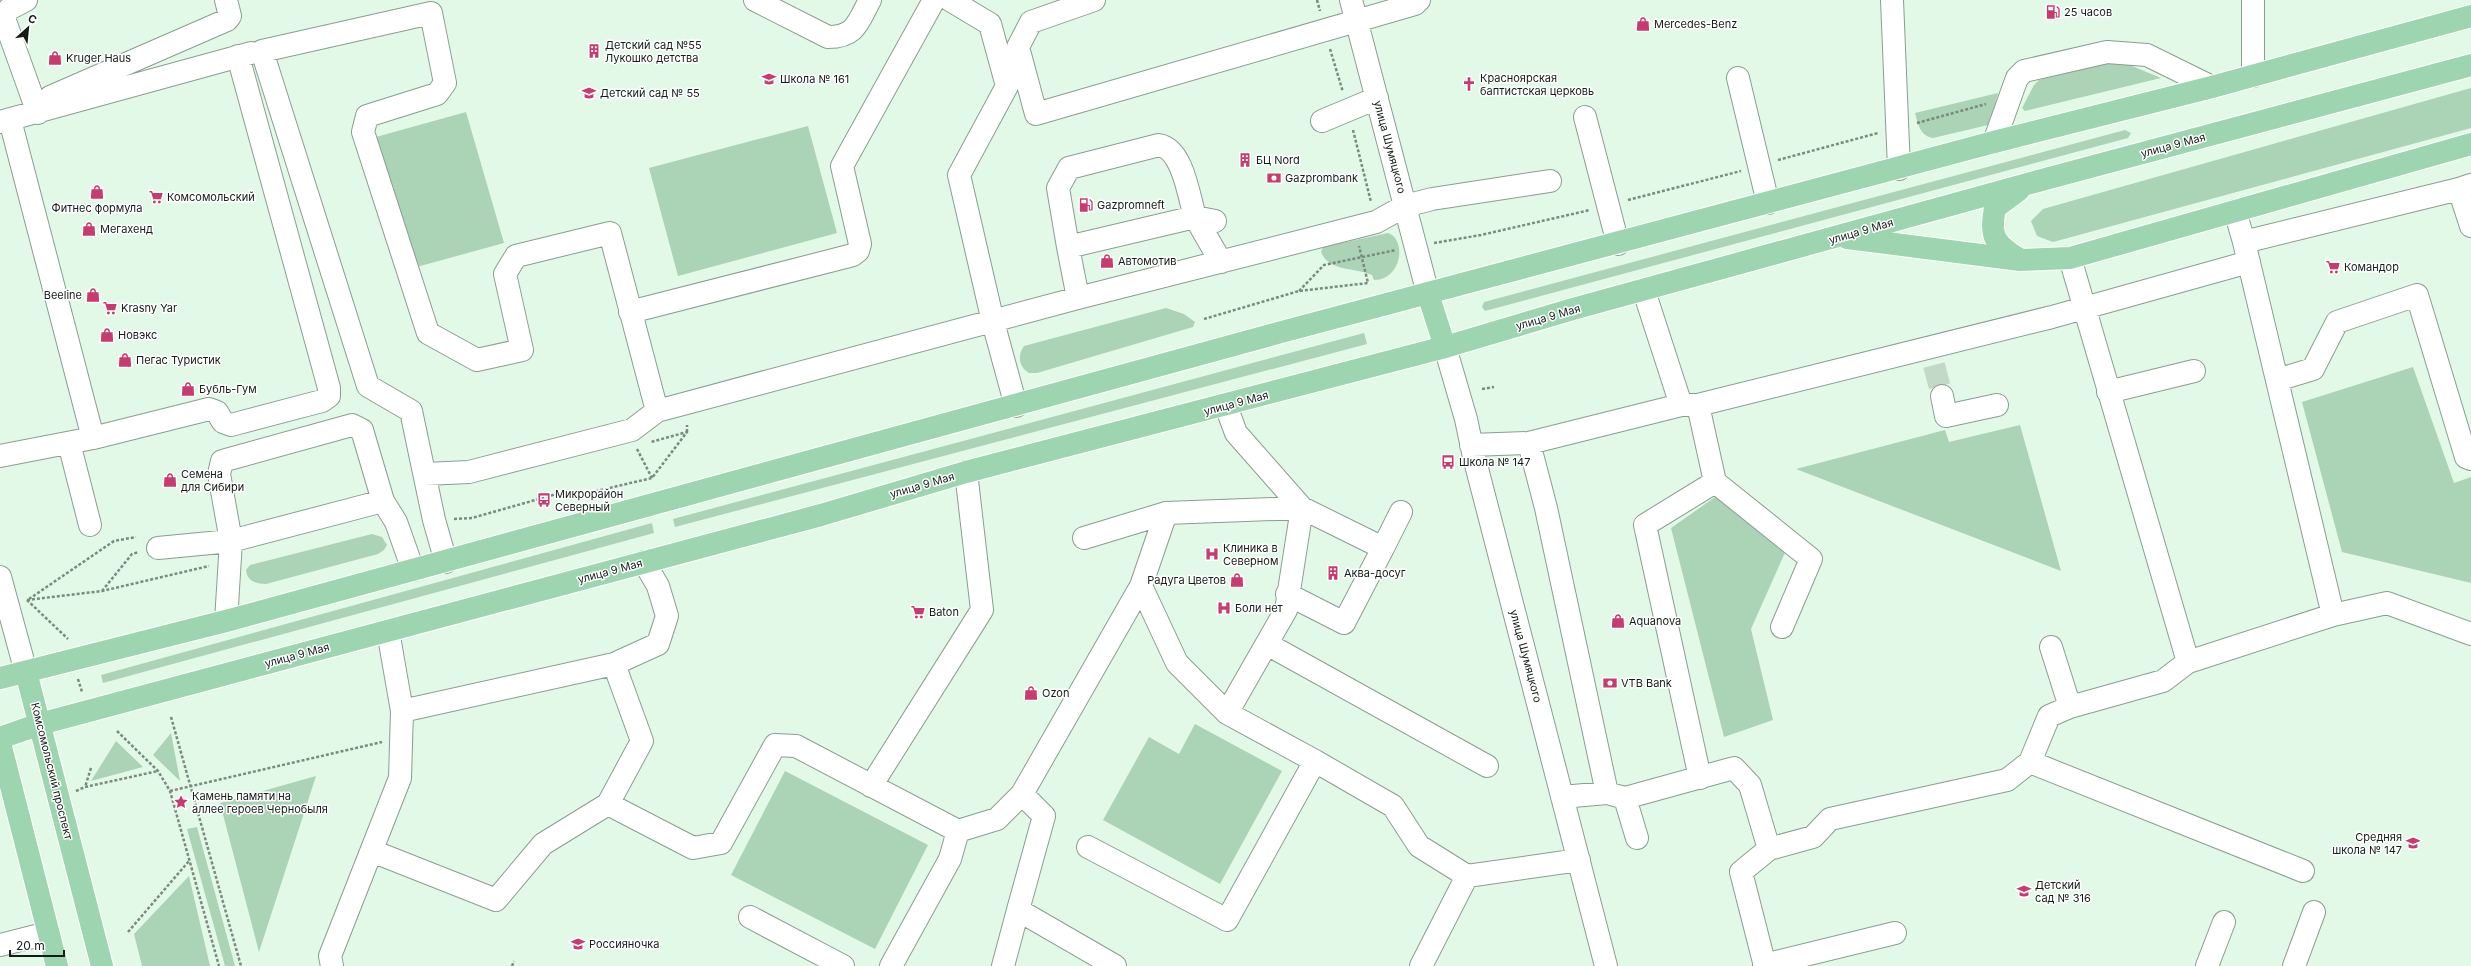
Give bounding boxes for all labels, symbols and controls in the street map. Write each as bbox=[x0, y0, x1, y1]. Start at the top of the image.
fuel station icon: 25 часов bbox=[2045, 4, 2061, 20]
place label: 25 часов bbox=[2064, 5, 2112, 19]
north arrow bbox=[8, 8, 48, 48]
text: С bbox=[26, 11, 39, 27]
shop icon: Mercedes-Benz bbox=[1635, 16, 1651, 32]
place label: Mercedes-Benz bbox=[1654, 17, 1737, 31]
place label: Детский сад №55 Лукошко детства bbox=[605, 38, 702, 65]
building icon: Детский сад №55 Лукошко детства bbox=[586, 43, 602, 59]
shop icon: Kruger Haus bbox=[47, 50, 63, 66]
place label: Kruger Haus bbox=[66, 51, 131, 65]
school or university icon: Школа № 161 bbox=[761, 71, 777, 87]
place label: Красноярская баптистская церковь bbox=[1480, 71, 1594, 98]
place label: Школа № 161 bbox=[780, 72, 849, 86]
church icon: Красноярская баптистская церковь bbox=[1461, 76, 1477, 92]
school or university icon: Детский сад № 55 bbox=[581, 85, 597, 101]
place label: Детский сад № 55 bbox=[600, 86, 700, 100]
street label: улица Шумяцкого bbox=[1371, 99, 1409, 195]
street label: улица 9 Мая bbox=[2139, 130, 2207, 160]
building icon: БЦ Nord bbox=[1237, 152, 1253, 168]
place label: БЦ Nord bbox=[1256, 153, 1300, 167]
bank icon: Gazprombank bbox=[1266, 170, 1282, 186]
place label: Gazprombank bbox=[1285, 171, 1358, 185]
shop icon: Фитнес формула bbox=[89, 184, 105, 200]
supermarket icon: Комсомольский bbox=[148, 189, 164, 205]
place label: Комсомольский bbox=[167, 190, 255, 204]
fuel station icon: Gazpromneft bbox=[1078, 197, 1094, 213]
place label: Gazpromneft bbox=[1097, 198, 1165, 212]
place label: Фитнес формула bbox=[52, 201, 142, 215]
street label: улица 9 Мая bbox=[1827, 215, 1895, 247]
shop icon: Мегахенд bbox=[81, 221, 97, 237]
place label: Мегахенд bbox=[100, 222, 153, 236]
shop icon: Автомотив bbox=[1099, 253, 1115, 269]
place label: Автомотив bbox=[1118, 254, 1176, 268]
supermarket icon: Командор bbox=[2325, 259, 2341, 275]
place label: Командор bbox=[2344, 260, 2399, 274]
shop icon: Beeline bbox=[85, 287, 101, 303]
place label: Beeline bbox=[44, 288, 82, 302]
supermarket icon: Krasny Yar bbox=[102, 300, 118, 316]
place label: Krasny Yar bbox=[121, 301, 177, 315]
street label: улица 9 Мая bbox=[1514, 301, 1582, 333]
shop icon: Новэкс bbox=[99, 327, 115, 343]
place label: Новэкс bbox=[118, 328, 157, 342]
shop icon: Пегас Туристик bbox=[117, 352, 133, 368]
place label: Пегас Туристик bbox=[136, 353, 221, 367]
shop icon: Бубль-Гум bbox=[180, 381, 196, 397]
place label: Бубль-Гум bbox=[199, 382, 257, 396]
street label: улица 9 Мая bbox=[1202, 388, 1270, 418]
bus stop icon: Школа № 147 bbox=[1440, 454, 1456, 470]
place label: Школа № 147 bbox=[1459, 455, 1530, 469]
place label: Семена для Сибири bbox=[181, 467, 244, 494]
street label: улица 9 Мая bbox=[888, 469, 956, 501]
shop icon: Семена для Сибири bbox=[162, 472, 178, 488]
place label: Микрорайон Северный bbox=[555, 487, 623, 514]
bus stop icon: Микрорайон Северный bbox=[536, 492, 552, 508]
place label: Клиника в Северном bbox=[1223, 541, 1278, 568]
hospital icon: Клиника в Северном bbox=[1204, 546, 1220, 562]
street label: улица 9 Мая bbox=[576, 556, 644, 586]
building icon: Аква-досуг bbox=[1325, 565, 1341, 581]
place label: Аква-досуг bbox=[1344, 566, 1406, 580]
shop icon: Радуга Цветов bbox=[1229, 572, 1245, 588]
place label: Радуга Цветов bbox=[1147, 573, 1226, 587]
hospital icon: Боли нет bbox=[1216, 600, 1232, 616]
place label: Боли нет bbox=[1235, 601, 1284, 615]
supermarket icon: Baton bbox=[910, 604, 926, 620]
place label: Baton bbox=[929, 605, 959, 619]
street label: улица Шумяцкого bbox=[1507, 608, 1545, 704]
shop icon: Aquanova bbox=[1610, 613, 1626, 629]
place label: Aquanova bbox=[1629, 614, 1681, 628]
street label: улица 9 Мая bbox=[263, 640, 331, 670]
bank icon: VTB Bank bbox=[1602, 675, 1618, 691]
place label: VTB Bank bbox=[1621, 676, 1672, 690]
shop icon: Ozon bbox=[1023, 685, 1039, 701]
place label: Ozon bbox=[1042, 686, 1069, 700]
street label: Комсомольский проспект bbox=[28, 701, 76, 842]
place label: Камень памяти на аллее героев Чернобыля bbox=[192, 789, 328, 816]
place icon: Камень памяти на аллее героев Чернобыля bbox=[173, 794, 189, 810]
place label: Средняя школа № 147 bbox=[2332, 830, 2402, 857]
school or university icon: Средняя школа № 147 bbox=[2405, 835, 2421, 851]
place label: Детский сад № 316 bbox=[2035, 878, 2091, 905]
school or university icon: Детский сад № 316 bbox=[2016, 883, 2032, 899]
scale bar bbox=[10, 932, 64, 958]
school or university icon: Россияночка bbox=[570, 936, 586, 952]
place label: Россияночка bbox=[589, 937, 659, 951]
text: 20 m bbox=[16, 938, 45, 953]

